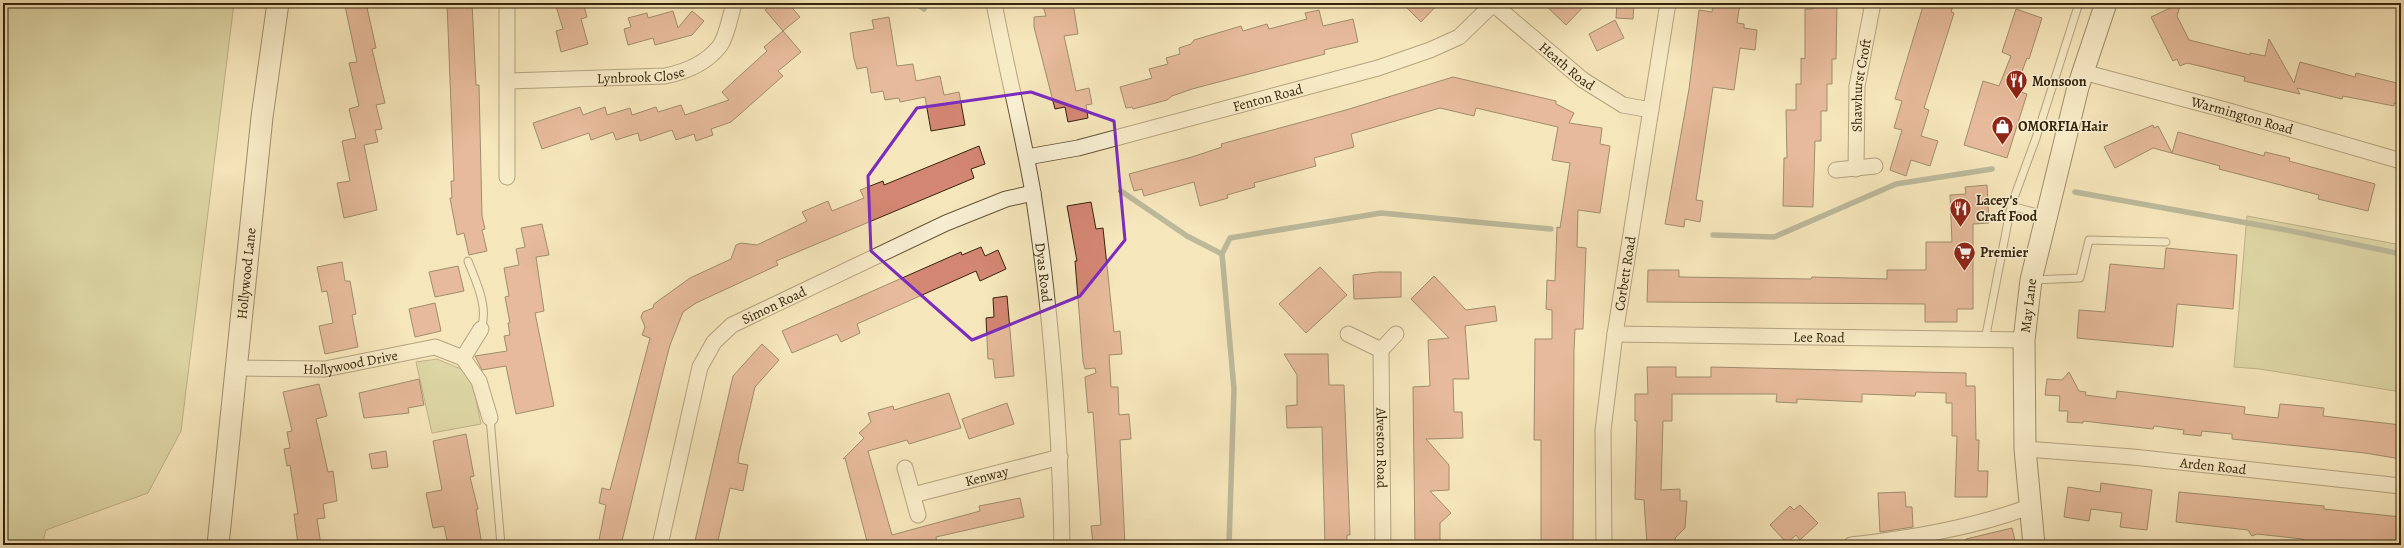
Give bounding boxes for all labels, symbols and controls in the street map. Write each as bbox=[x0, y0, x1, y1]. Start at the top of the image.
street label: Shawhurst Croft bbox=[1847, 37, 1876, 132]
street label: Heath Road bbox=[1535, 38, 1599, 95]
street label: Lynbrook Close bbox=[597, 62, 687, 88]
restaurant icon: Monsoon bbox=[2003, 68, 2029, 101]
place label: Monsoon bbox=[2032, 72, 2087, 91]
street label: Fenton Road bbox=[1231, 79, 1305, 116]
street label: Warmington Road bbox=[2188, 92, 2296, 139]
shop icon: OMORFIA Hair bbox=[1990, 113, 2016, 146]
place label: OMORFIA Hair bbox=[2018, 117, 2108, 136]
place label: Lacey's Craft Food bbox=[1976, 191, 2038, 226]
restaurant icon: Lacey's Craft Food bbox=[1948, 195, 1974, 228]
street label: Hollywood Lane bbox=[232, 227, 261, 320]
street label: Corbett Road bbox=[1610, 234, 1641, 312]
supermarket icon: Premier bbox=[1952, 239, 1978, 272]
street label: Dyas Road bbox=[1030, 241, 1056, 304]
place label: Premier bbox=[1980, 243, 2028, 262]
street label: May Lane bbox=[2016, 277, 2041, 334]
street label: Simon Road bbox=[738, 282, 810, 329]
street label: Lee Road bbox=[1793, 328, 1845, 347]
street label: Hollywood Drive bbox=[303, 346, 399, 379]
street label: Alveston Road bbox=[1372, 407, 1391, 489]
street label: Arden Road bbox=[2178, 453, 2248, 479]
street label: Kenway bbox=[963, 462, 1011, 491]

